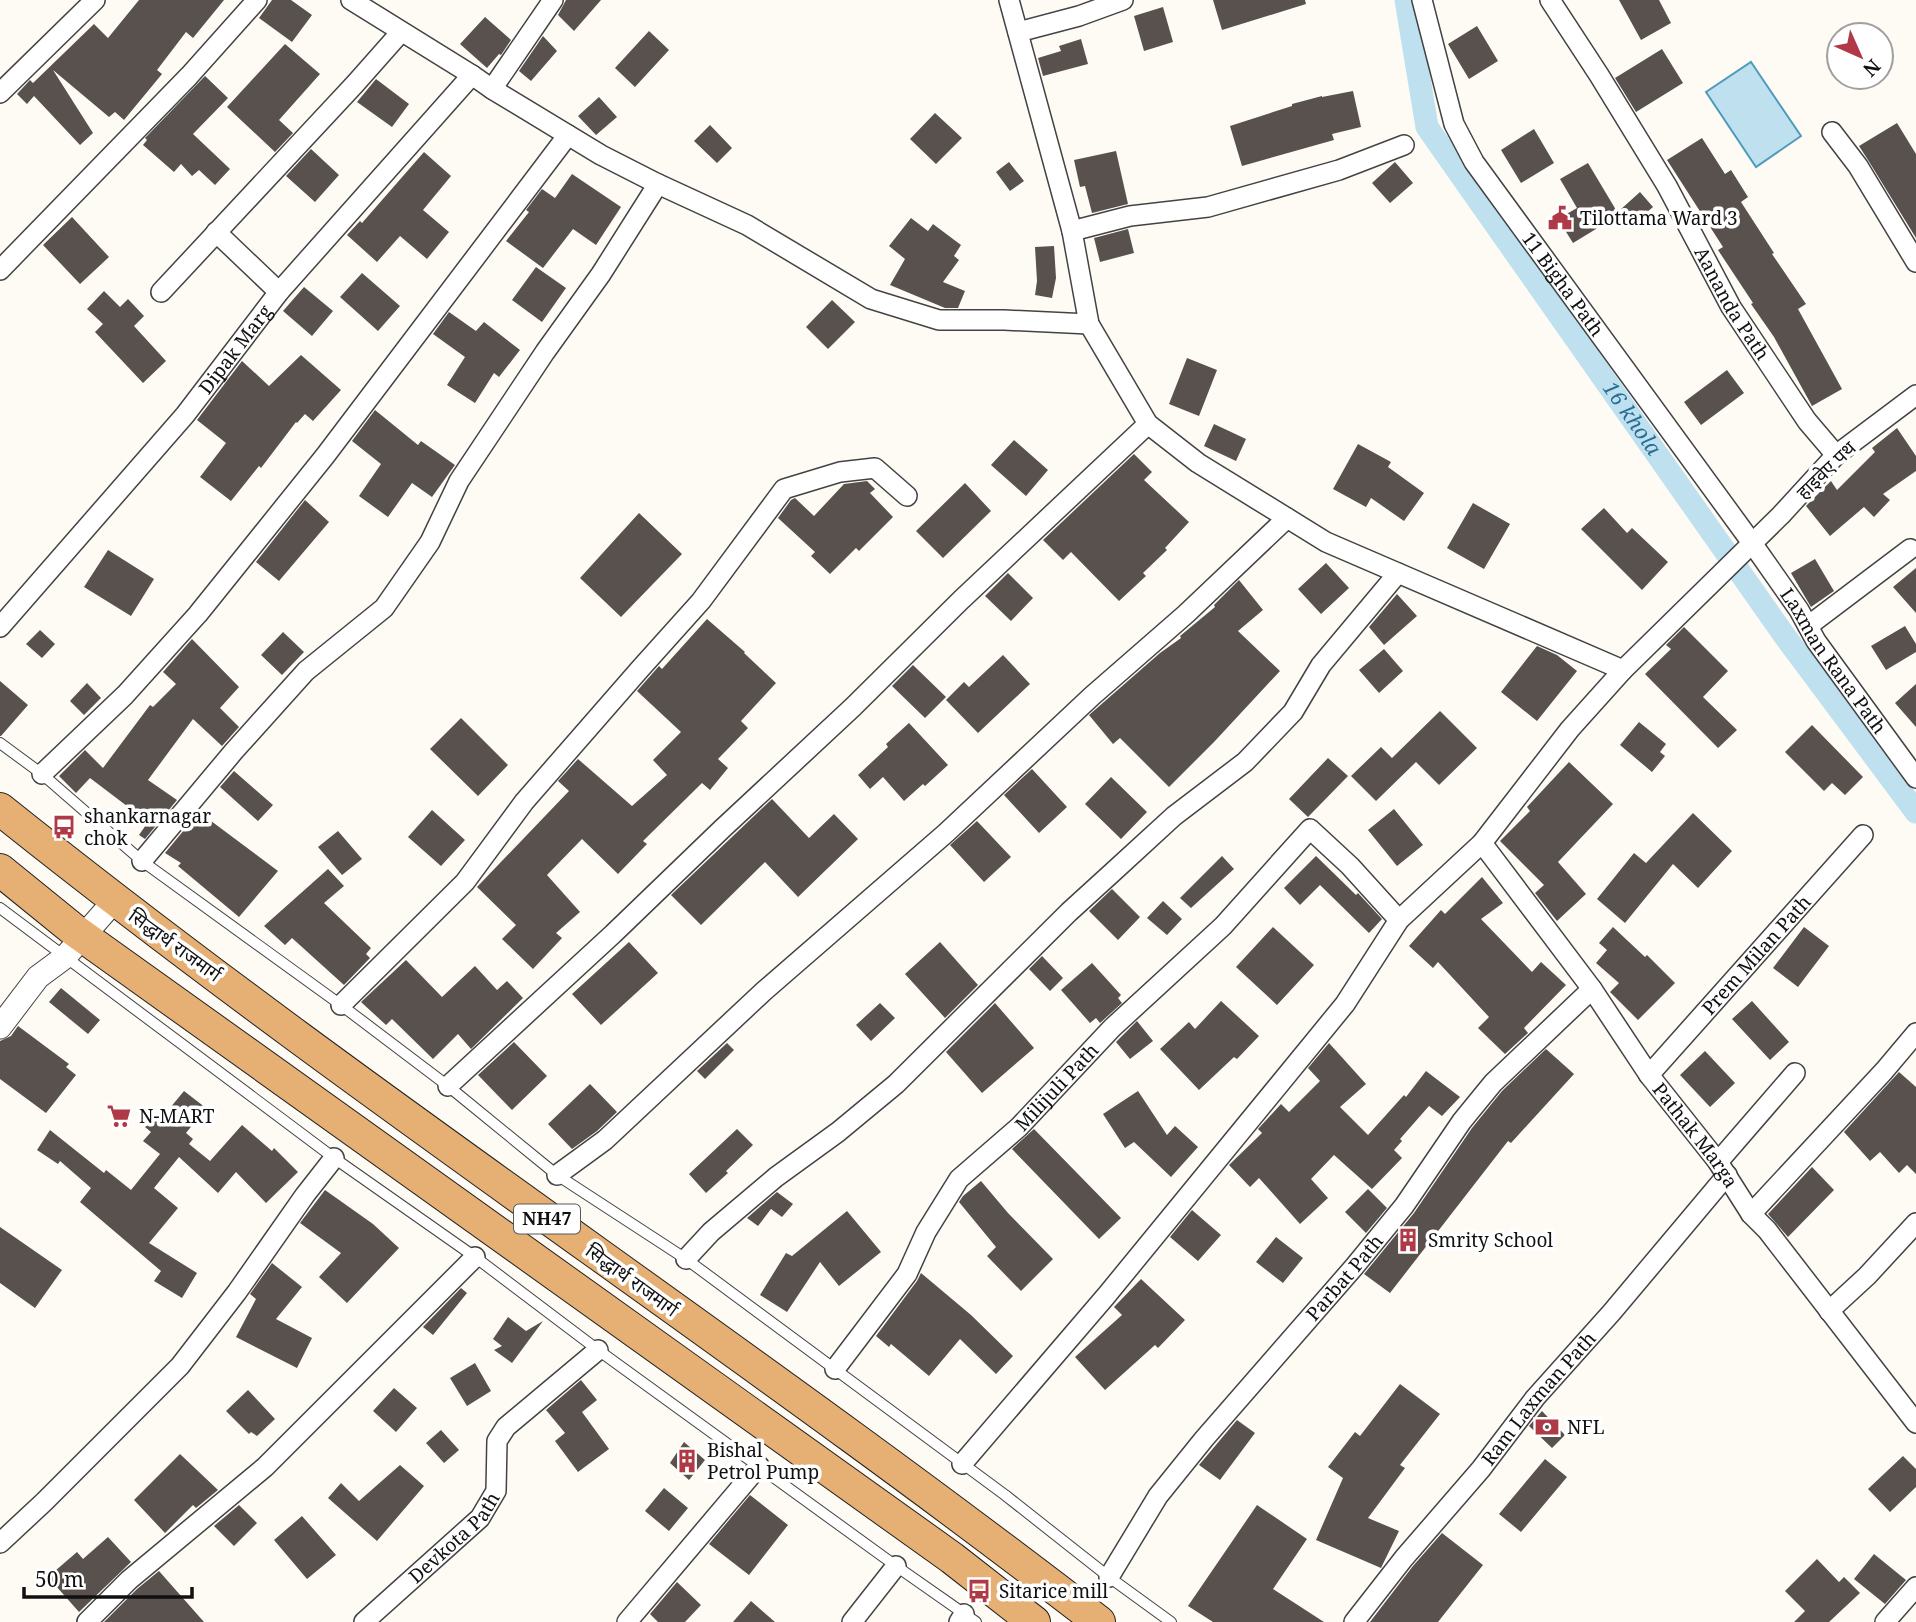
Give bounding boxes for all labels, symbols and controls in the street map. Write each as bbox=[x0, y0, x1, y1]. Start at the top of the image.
north arrow bbox=[1825, 21, 1895, 91]
text: N bbox=[1858, 54, 1887, 83]
public building icon: Tilottama Ward 3 bbox=[1546, 204, 1574, 232]
place label: Tilottama Ward 3 bbox=[1580, 205, 1738, 231]
street label: 11 Bigha Path bbox=[1516, 226, 1610, 342]
street label: Aananda Path bbox=[1688, 242, 1776, 365]
street label: Dipak Marg bbox=[193, 299, 278, 399]
water label: 16 khola bbox=[1597, 375, 1669, 461]
street label: हाइवेए पथ bbox=[1791, 435, 1862, 505]
street label: Laxman Rana Path bbox=[1774, 583, 1892, 739]
place label: shankarnagar chok bbox=[84, 803, 211, 851]
bus stop icon: shankarnagar chok bbox=[50, 813, 78, 841]
street label: Prem Milan Path bbox=[1696, 889, 1817, 1020]
street label: सिद्धार्थ राजमार्ग bbox=[123, 903, 227, 988]
street label: Milijuli Path bbox=[1009, 1037, 1104, 1137]
street label: Pathak Marga bbox=[1647, 1077, 1744, 1193]
supermarket icon: N-MART bbox=[105, 1102, 133, 1130]
place label: N-MART bbox=[139, 1103, 215, 1129]
road number: NH47 bbox=[514, 1204, 580, 1234]
building icon: Smrity School bbox=[1394, 1226, 1422, 1254]
place label: Smrity School bbox=[1428, 1227, 1553, 1253]
street label: Parbat Path bbox=[1300, 1229, 1389, 1326]
street label: सिद्धार्थ राजमार्ग bbox=[580, 1238, 684, 1323]
street label: Ram Laxman Path bbox=[1475, 1326, 1601, 1471]
bank icon: NFL bbox=[1533, 1413, 1561, 1441]
place label: NFL bbox=[1567, 1414, 1605, 1440]
place label: Bishal Petrol Pump bbox=[707, 1437, 819, 1485]
building icon: Bishal Petrol Pump bbox=[673, 1447, 701, 1475]
street label: Devkota Path bbox=[403, 1487, 506, 1589]
scale bar bbox=[24, 1556, 192, 1600]
text: 50 m bbox=[35, 1565, 84, 1593]
bus stop icon: Sitarice mill bbox=[965, 1577, 993, 1605]
place label: Sitarice mill bbox=[999, 1578, 1108, 1604]

